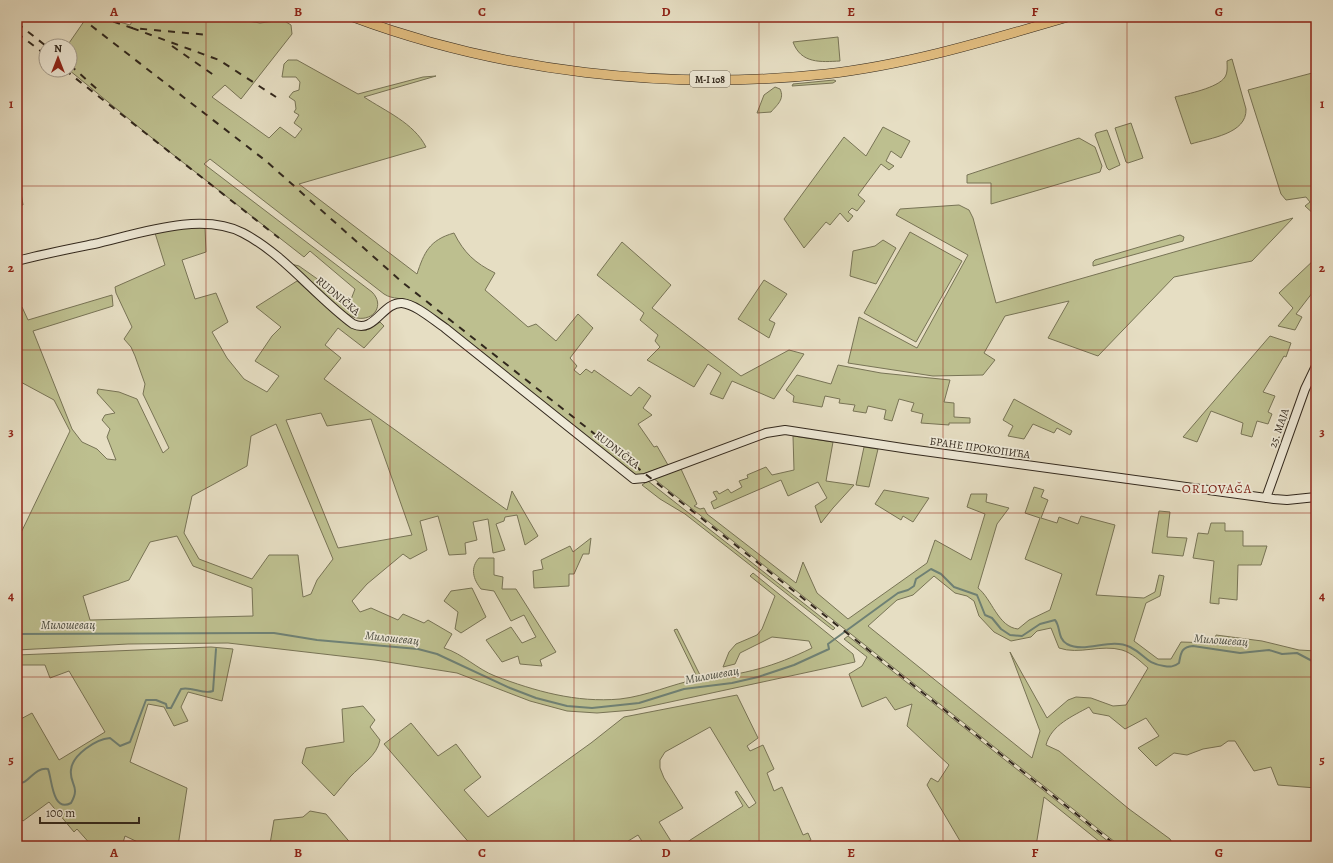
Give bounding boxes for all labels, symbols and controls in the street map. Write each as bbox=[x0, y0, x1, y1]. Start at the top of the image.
text: A bbox=[109, 3, 119, 20]
text: B bbox=[294, 3, 302, 20]
text: C bbox=[478, 3, 486, 20]
text: D bbox=[661, 3, 671, 20]
text: E bbox=[847, 3, 855, 20]
text: F bbox=[1032, 3, 1039, 20]
text: G bbox=[1215, 3, 1223, 20]
north arrow bbox=[38, 38, 78, 78]
text: N bbox=[54, 41, 62, 56]
road number: M-I 108 bbox=[690, 71, 730, 87]
text: 1 bbox=[9, 95, 14, 112]
text: 1 bbox=[1320, 95, 1325, 112]
text: 2 bbox=[8, 259, 15, 276]
text: 2 bbox=[1319, 259, 1326, 276]
street label: RUDNIČKA bbox=[313, 273, 364, 319]
street label: 25. МАЈА bbox=[1265, 406, 1293, 450]
text: 3 bbox=[8, 423, 14, 440]
text: 3 bbox=[1319, 423, 1325, 440]
street label: RUDNIČKA bbox=[591, 428, 643, 473]
street label: БРАНЕ ПРОКОПИЋА bbox=[929, 434, 1032, 463]
district label: ORLOVAČA bbox=[1182, 480, 1252, 497]
text: 4 bbox=[8, 587, 14, 604]
text: 4 bbox=[1319, 587, 1325, 604]
water label: Милошевац bbox=[41, 617, 95, 633]
water label: Милошевац bbox=[364, 627, 420, 649]
water label: Милошевац bbox=[1193, 630, 1249, 650]
water label: Милошевац bbox=[684, 662, 740, 688]
text: 5 bbox=[8, 751, 14, 768]
text: 5 bbox=[1319, 751, 1325, 768]
scale bar bbox=[40, 799, 139, 825]
text: 100 m bbox=[46, 805, 75, 821]
text: A bbox=[109, 844, 119, 861]
text: B bbox=[294, 844, 302, 861]
text: C bbox=[478, 844, 486, 861]
text: D bbox=[661, 844, 671, 861]
text: E bbox=[847, 844, 855, 861]
text: F bbox=[1032, 844, 1039, 861]
text: G bbox=[1215, 844, 1223, 861]

